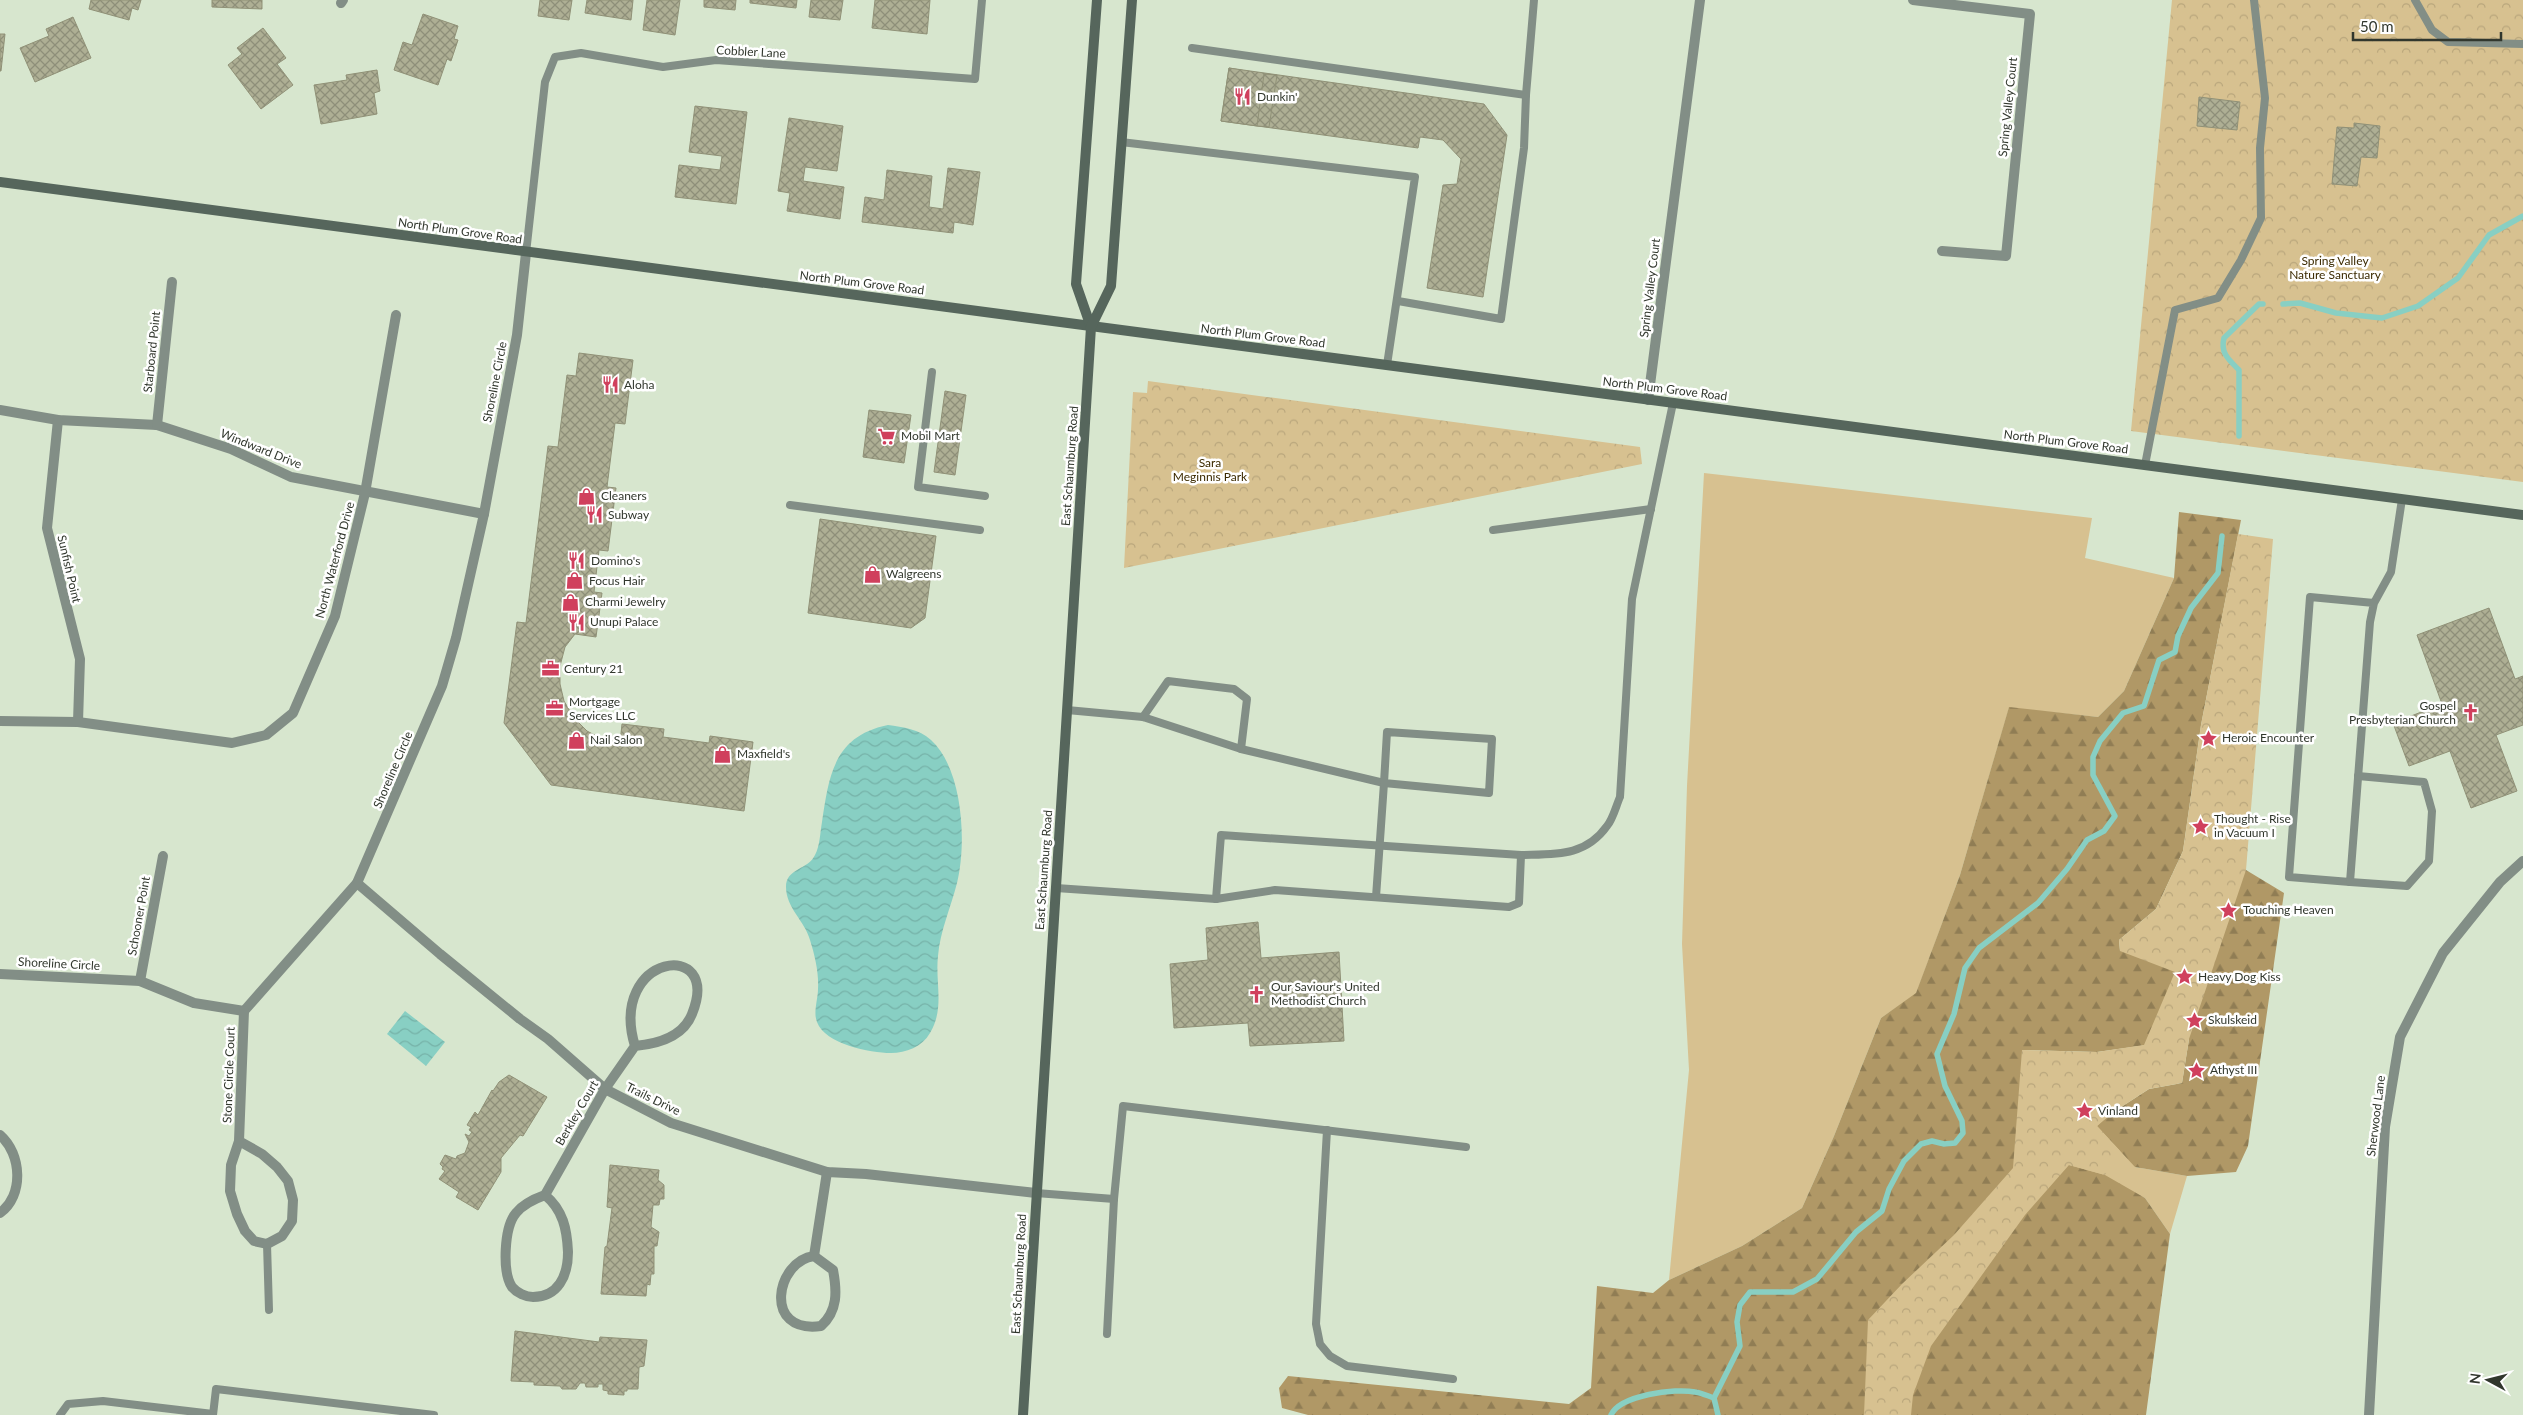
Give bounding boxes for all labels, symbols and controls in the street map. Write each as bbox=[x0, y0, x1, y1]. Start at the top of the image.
scale bar bbox=[2353, 10, 2500, 42]
text: 50 m bbox=[2360, 17, 2394, 35]
street label: Cobbler Lane bbox=[716, 42, 786, 61]
street label: Spring Valley Court bbox=[1995, 56, 2020, 157]
restaurant icon: Dunkin' bbox=[1233, 87, 1253, 107]
place label: Dunkin' bbox=[1257, 89, 1297, 104]
street label: North Plum Grove Road bbox=[397, 214, 523, 247]
street label: Spring Valley Court bbox=[1636, 237, 1663, 338]
park label: Spring Valley Nature Sanctuary bbox=[2289, 253, 2382, 282]
street label: North Plum Grove Road bbox=[799, 267, 925, 298]
street label: Starboard Point bbox=[140, 310, 163, 393]
street label: North Plum Grove Road bbox=[1200, 320, 1326, 351]
street label: Shoreline Circle bbox=[479, 340, 510, 424]
street label: North Plum Grove Road bbox=[1602, 373, 1728, 404]
restaurant icon: Aloha bbox=[600, 375, 620, 395]
place label: Aloha bbox=[624, 377, 654, 392]
street label: East Schaumburg Road bbox=[1058, 405, 1081, 527]
street label: Windward Drive bbox=[218, 425, 304, 472]
supermarket icon: Mobil Mart bbox=[877, 426, 897, 446]
street label: North Plum Grove Road bbox=[2003, 426, 2129, 457]
place label: Mobil Mart bbox=[901, 428, 961, 443]
park label: Sara Meginnis Park bbox=[1173, 455, 1248, 484]
shop icon: Cleaners bbox=[577, 486, 597, 506]
place label: Cleaners bbox=[601, 488, 647, 503]
street label: North Waterford Drive bbox=[312, 500, 357, 620]
restaurant icon: Subway bbox=[584, 505, 604, 525]
place label: Subway bbox=[608, 507, 650, 522]
street label: Sunfish Point bbox=[54, 534, 85, 605]
restaurant icon: Domino's bbox=[567, 551, 587, 571]
place label: Domino's bbox=[591, 553, 640, 568]
shop icon: Walgreens bbox=[862, 564, 882, 584]
place label: Walgreens bbox=[886, 566, 941, 581]
shop icon: Focus Hair bbox=[565, 571, 585, 591]
place label: Focus Hair bbox=[589, 573, 646, 588]
shop icon: Charmi Jewelry bbox=[561, 592, 581, 612]
place label: Charmi Jewelry bbox=[585, 594, 667, 609]
restaurant icon: Unupi Palace bbox=[566, 612, 586, 632]
place label: Unupi Palace bbox=[590, 614, 658, 629]
office icon: Century 21 bbox=[540, 659, 560, 679]
place label: Century 21 bbox=[564, 661, 623, 676]
place label: Mortgage Services LLC bbox=[569, 694, 635, 723]
place label: Gospel Presbyterian Church bbox=[2349, 698, 2456, 727]
office icon: Mortgage Services LLC bbox=[545, 699, 565, 719]
church icon: Gospel Presbyterian Church bbox=[2460, 703, 2480, 723]
place icon: Heroic Encounter bbox=[2198, 728, 2218, 748]
street label: Shoreline Circle bbox=[370, 729, 415, 811]
shop icon: Nail Salon bbox=[566, 730, 586, 750]
place label: Heroic Encounter bbox=[2222, 730, 2315, 745]
place label: Nail Salon bbox=[590, 732, 642, 747]
shop icon: Maxfield's bbox=[713, 744, 733, 764]
place label: Maxfield's bbox=[737, 746, 790, 761]
street label: East Schaumburg Road bbox=[1032, 809, 1055, 931]
place label: Thought - Rise in Vacuum I bbox=[2214, 811, 2291, 840]
place icon: Thought - Rise in Vacuum I bbox=[2190, 816, 2210, 836]
street label: Schooner Point bbox=[124, 874, 153, 957]
place icon: Touching Heaven bbox=[2219, 900, 2239, 920]
place label: Touching Heaven bbox=[2243, 902, 2334, 917]
street label: Shoreline Circle bbox=[18, 954, 100, 973]
place icon: Heavy Dog Kiss bbox=[2174, 967, 2194, 987]
place label: Heavy Dog Kiss bbox=[2198, 969, 2281, 984]
place label: Our Saviour's United Methodist Church bbox=[1271, 979, 1380, 1008]
church icon: Our Saviour's United Methodist Church bbox=[1247, 984, 1267, 1004]
place icon: Skulskeid bbox=[2184, 1010, 2204, 1030]
place label: Skulskeid bbox=[2208, 1012, 2257, 1027]
street label: Stone Circle Court bbox=[219, 1026, 238, 1123]
place icon: Athyst III bbox=[2186, 1060, 2206, 1080]
place label: Athyst III bbox=[2210, 1062, 2257, 1077]
street label: Sherwood Lane bbox=[2363, 1074, 2388, 1157]
street label: Berkley Court bbox=[552, 1077, 602, 1148]
street label: Trails Drive bbox=[624, 1079, 683, 1118]
place icon: Vinland bbox=[2074, 1101, 2094, 1121]
place label: Vinland bbox=[2098, 1103, 2138, 1118]
street label: East Schaumburg Road bbox=[1008, 1213, 1029, 1334]
north arrow bbox=[2463, 1355, 2513, 1405]
text: N bbox=[2466, 1372, 2484, 1385]

